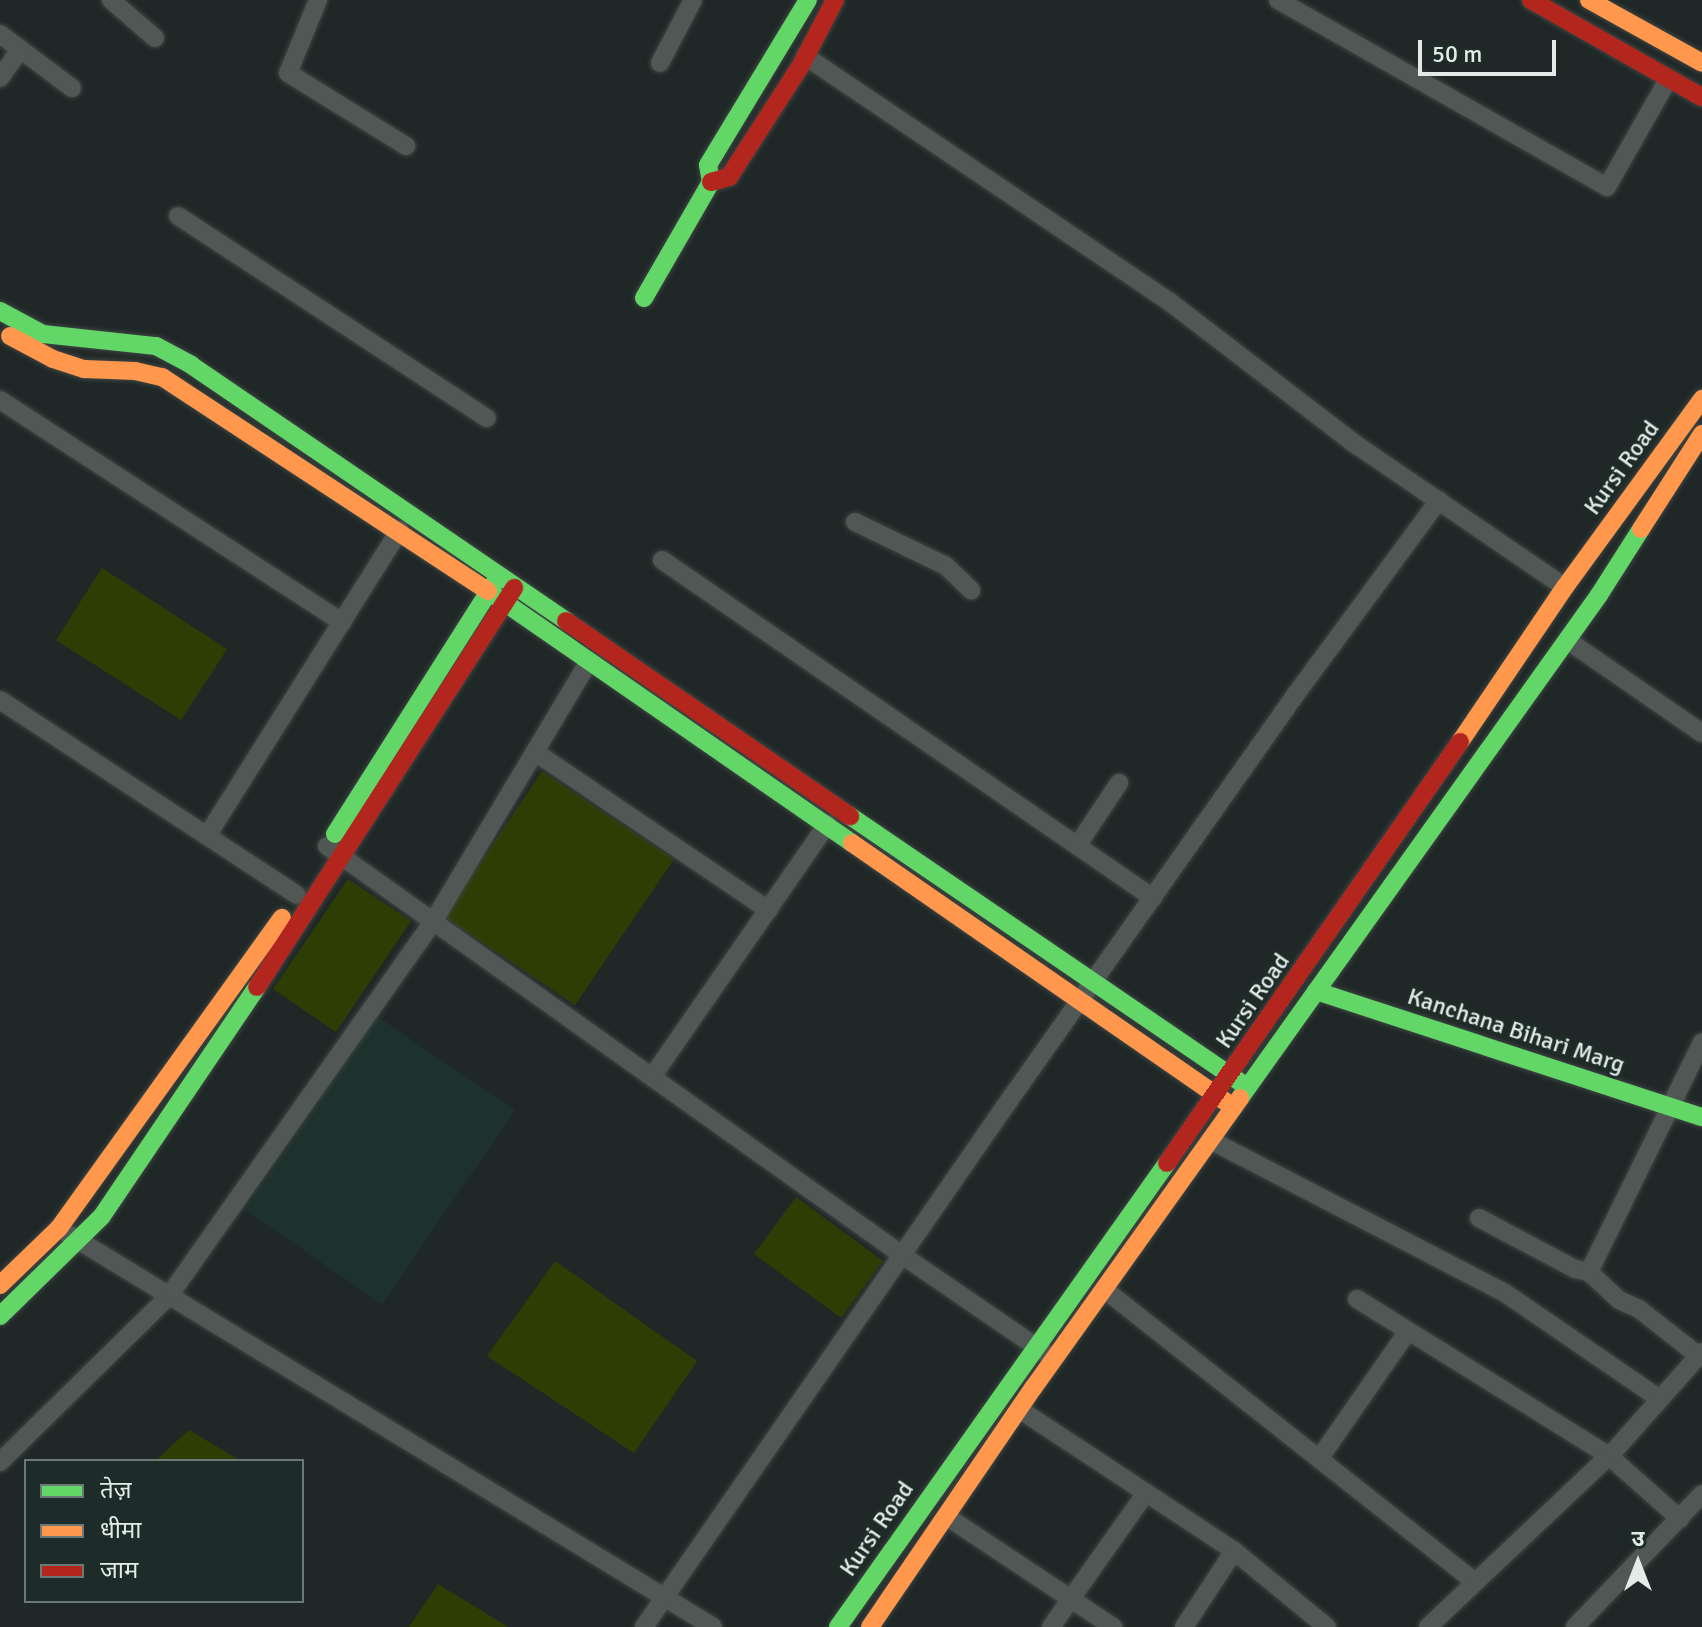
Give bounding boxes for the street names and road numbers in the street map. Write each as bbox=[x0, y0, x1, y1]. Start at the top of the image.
street label: Kursi Road bbox=[1578, 415, 1666, 521]
street label: Kursi Road bbox=[1210, 948, 1296, 1054]
street label: Kanchana Bihari Marg bbox=[1404, 982, 1628, 1080]
street label: Kursi Road bbox=[834, 1476, 920, 1582]

